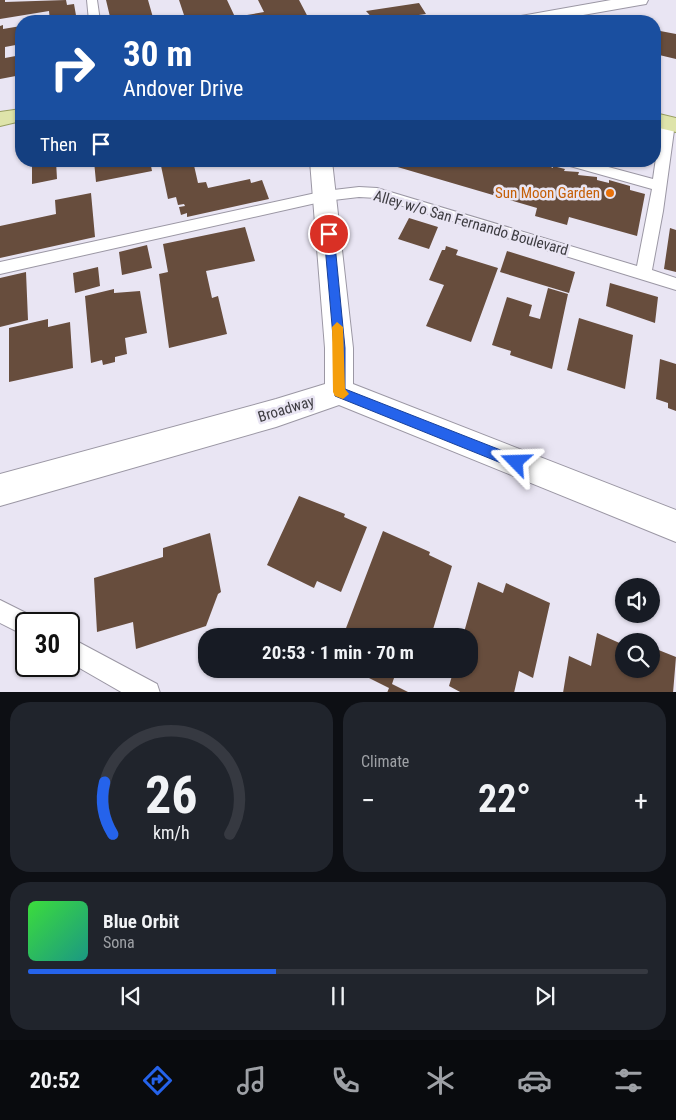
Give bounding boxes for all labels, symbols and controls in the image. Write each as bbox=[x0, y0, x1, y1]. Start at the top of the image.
text: 30 m bbox=[123, 34, 192, 75]
icon: right bbox=[40, 35, 105, 100]
text: Andover Drive bbox=[123, 76, 243, 101]
icon: arrive bbox=[87, 130, 115, 158]
text: Then bbox=[40, 133, 77, 156]
place label: Sun Moon Garden bbox=[495, 184, 600, 202]
street label: Alley w/o San Fernando Boulevard bbox=[372, 187, 570, 259]
marker: Sun Moon Garden bbox=[604, 187, 616, 199]
pin bbox=[308, 213, 350, 255]
icon: arrive bbox=[315, 220, 343, 248]
street label: Broadway bbox=[256, 392, 316, 426]
position arrow bbox=[489, 435, 541, 487]
map controls bbox=[615, 578, 660, 678]
button: sound bbox=[615, 578, 660, 623]
speed limit sign: 30 bbox=[15, 612, 80, 677]
button: search bbox=[615, 633, 660, 678]
text: 20:53 · 1 min · 70 m bbox=[262, 641, 414, 664]
text: Climate bbox=[361, 752, 409, 771]
text: 26 bbox=[145, 765, 198, 826]
text: 22° bbox=[478, 777, 531, 821]
text: − bbox=[361, 784, 375, 817]
text: + bbox=[634, 784, 648, 817]
text: km/h bbox=[153, 822, 190, 843]
text: Blue Orbit bbox=[103, 910, 179, 933]
text: Sona bbox=[103, 933, 135, 952]
icon: previous bbox=[117, 982, 145, 1010]
icon: pause bbox=[324, 982, 352, 1010]
icon: next bbox=[531, 982, 559, 1010]
icon: directions bbox=[140, 1063, 175, 1098]
icon: music bbox=[234, 1063, 269, 1098]
icon: phone bbox=[328, 1063, 363, 1098]
icon: climate bbox=[423, 1063, 458, 1098]
icon: car bbox=[517, 1063, 552, 1098]
icon: filters bbox=[611, 1063, 646, 1098]
text: 20:52 bbox=[30, 1068, 80, 1093]

